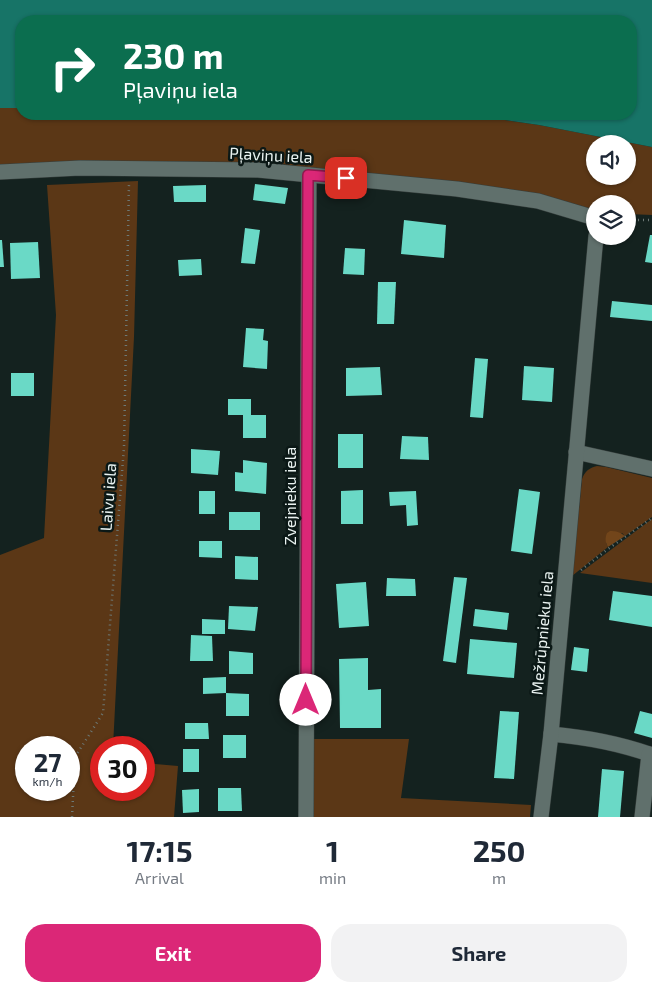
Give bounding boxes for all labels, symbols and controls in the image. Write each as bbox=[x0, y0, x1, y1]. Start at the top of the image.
text: 230 m bbox=[123, 34, 224, 76]
icon: right bbox=[40, 35, 105, 100]
text: Pļaviņu iela bbox=[123, 76, 238, 102]
map controls bbox=[586, 135, 636, 245]
button: sound bbox=[586, 135, 636, 185]
street label: Pļaviņu iela bbox=[229, 143, 313, 168]
pin bbox=[325, 157, 367, 199]
icon: arrive bbox=[332, 164, 360, 192]
button: layers bbox=[586, 195, 636, 245]
street label: Zvejnieku iela bbox=[280, 447, 300, 545]
street label: Laivu iela bbox=[96, 462, 119, 532]
street label: Mežrūpnieku iela bbox=[527, 570, 556, 696]
position arrow bbox=[279, 673, 331, 725]
speed limit sign: 30 bbox=[90, 736, 155, 801]
text: 27 bbox=[34, 747, 61, 777]
text: km/h bbox=[33, 774, 62, 788]
text: 17:15 bbox=[126, 832, 192, 868]
text: 1 bbox=[326, 832, 339, 868]
text: 250 bbox=[473, 832, 526, 868]
text: Arrival bbox=[135, 868, 184, 887]
text: min bbox=[319, 868, 346, 887]
text: m bbox=[492, 868, 506, 887]
button: Exit bbox=[25, 924, 321, 982]
button: Share bbox=[331, 924, 627, 982]

